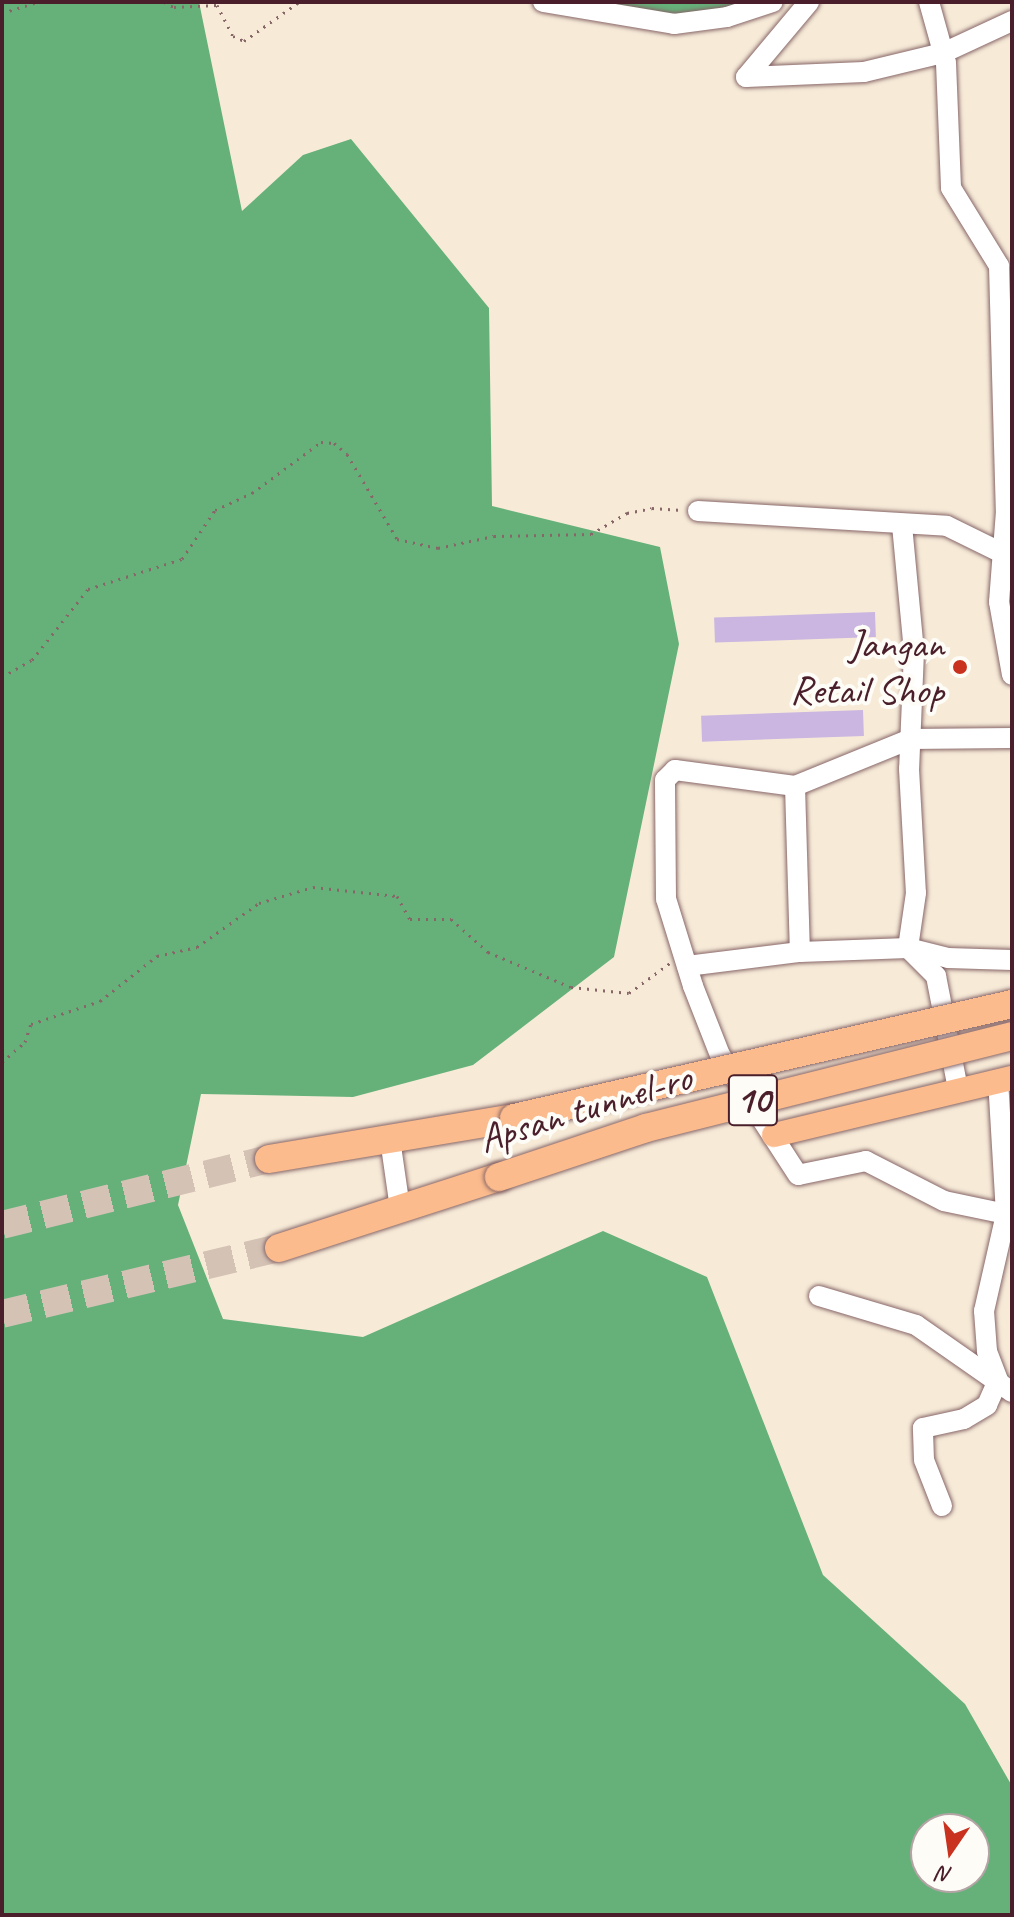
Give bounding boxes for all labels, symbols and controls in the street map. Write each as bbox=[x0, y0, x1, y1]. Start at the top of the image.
place label: Jangan Retail Shop bbox=[789, 620, 944, 714]
marker: Jangan Retail Shop bbox=[951, 658, 969, 676]
street label: Apsan tunnel-ro bbox=[473, 1053, 697, 1163]
road number: 10 bbox=[727, 1066, 779, 1134]
north arrow bbox=[910, 1813, 990, 1893]
text: N bbox=[935, 1859, 955, 1890]

